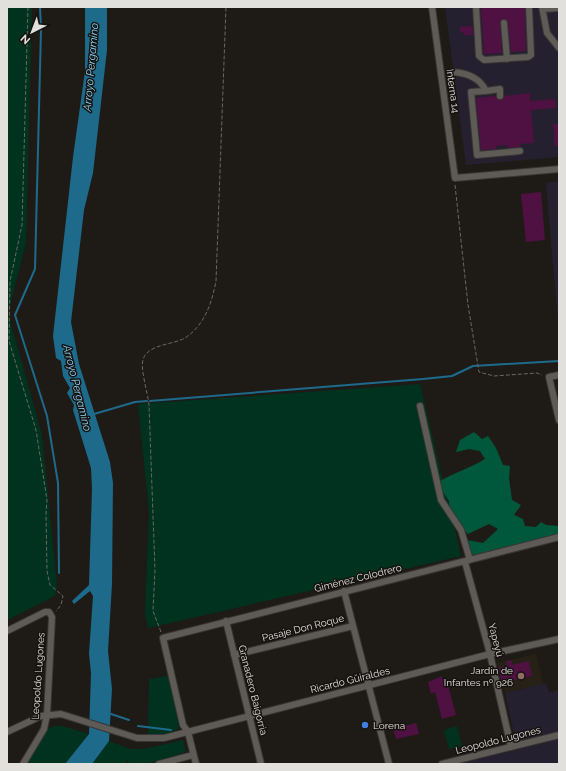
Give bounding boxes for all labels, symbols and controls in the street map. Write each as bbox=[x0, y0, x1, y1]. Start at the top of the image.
north arrow bbox=[12, 12, 52, 52]
water label: Arroyo Pergamino bbox=[81, 22, 101, 113]
text: N bbox=[18, 31, 33, 47]
street label: Interna 14 bbox=[444, 68, 462, 114]
water label: Arroyo Pergamino bbox=[60, 342, 94, 433]
street label: Giménez Colodrero bbox=[313, 562, 403, 594]
street label: Pasaje Don Roque bbox=[261, 612, 345, 644]
street label: Yapeyú bbox=[486, 622, 506, 658]
street label: Leopoldo Lugones bbox=[29, 632, 47, 720]
street label: Granadero Baigorria bbox=[236, 644, 270, 736]
street label: Ricardo Güiraldes bbox=[309, 665, 391, 695]
place label: Jardín de Infantes nº 926 bbox=[444, 665, 513, 688]
marker: Jardín de Infantes nº 926 bbox=[516, 671, 526, 681]
marker: Lorena bbox=[360, 720, 370, 730]
place label: Lorena bbox=[373, 720, 405, 731]
street label: Leopoldo Lugones bbox=[454, 724, 542, 756]

